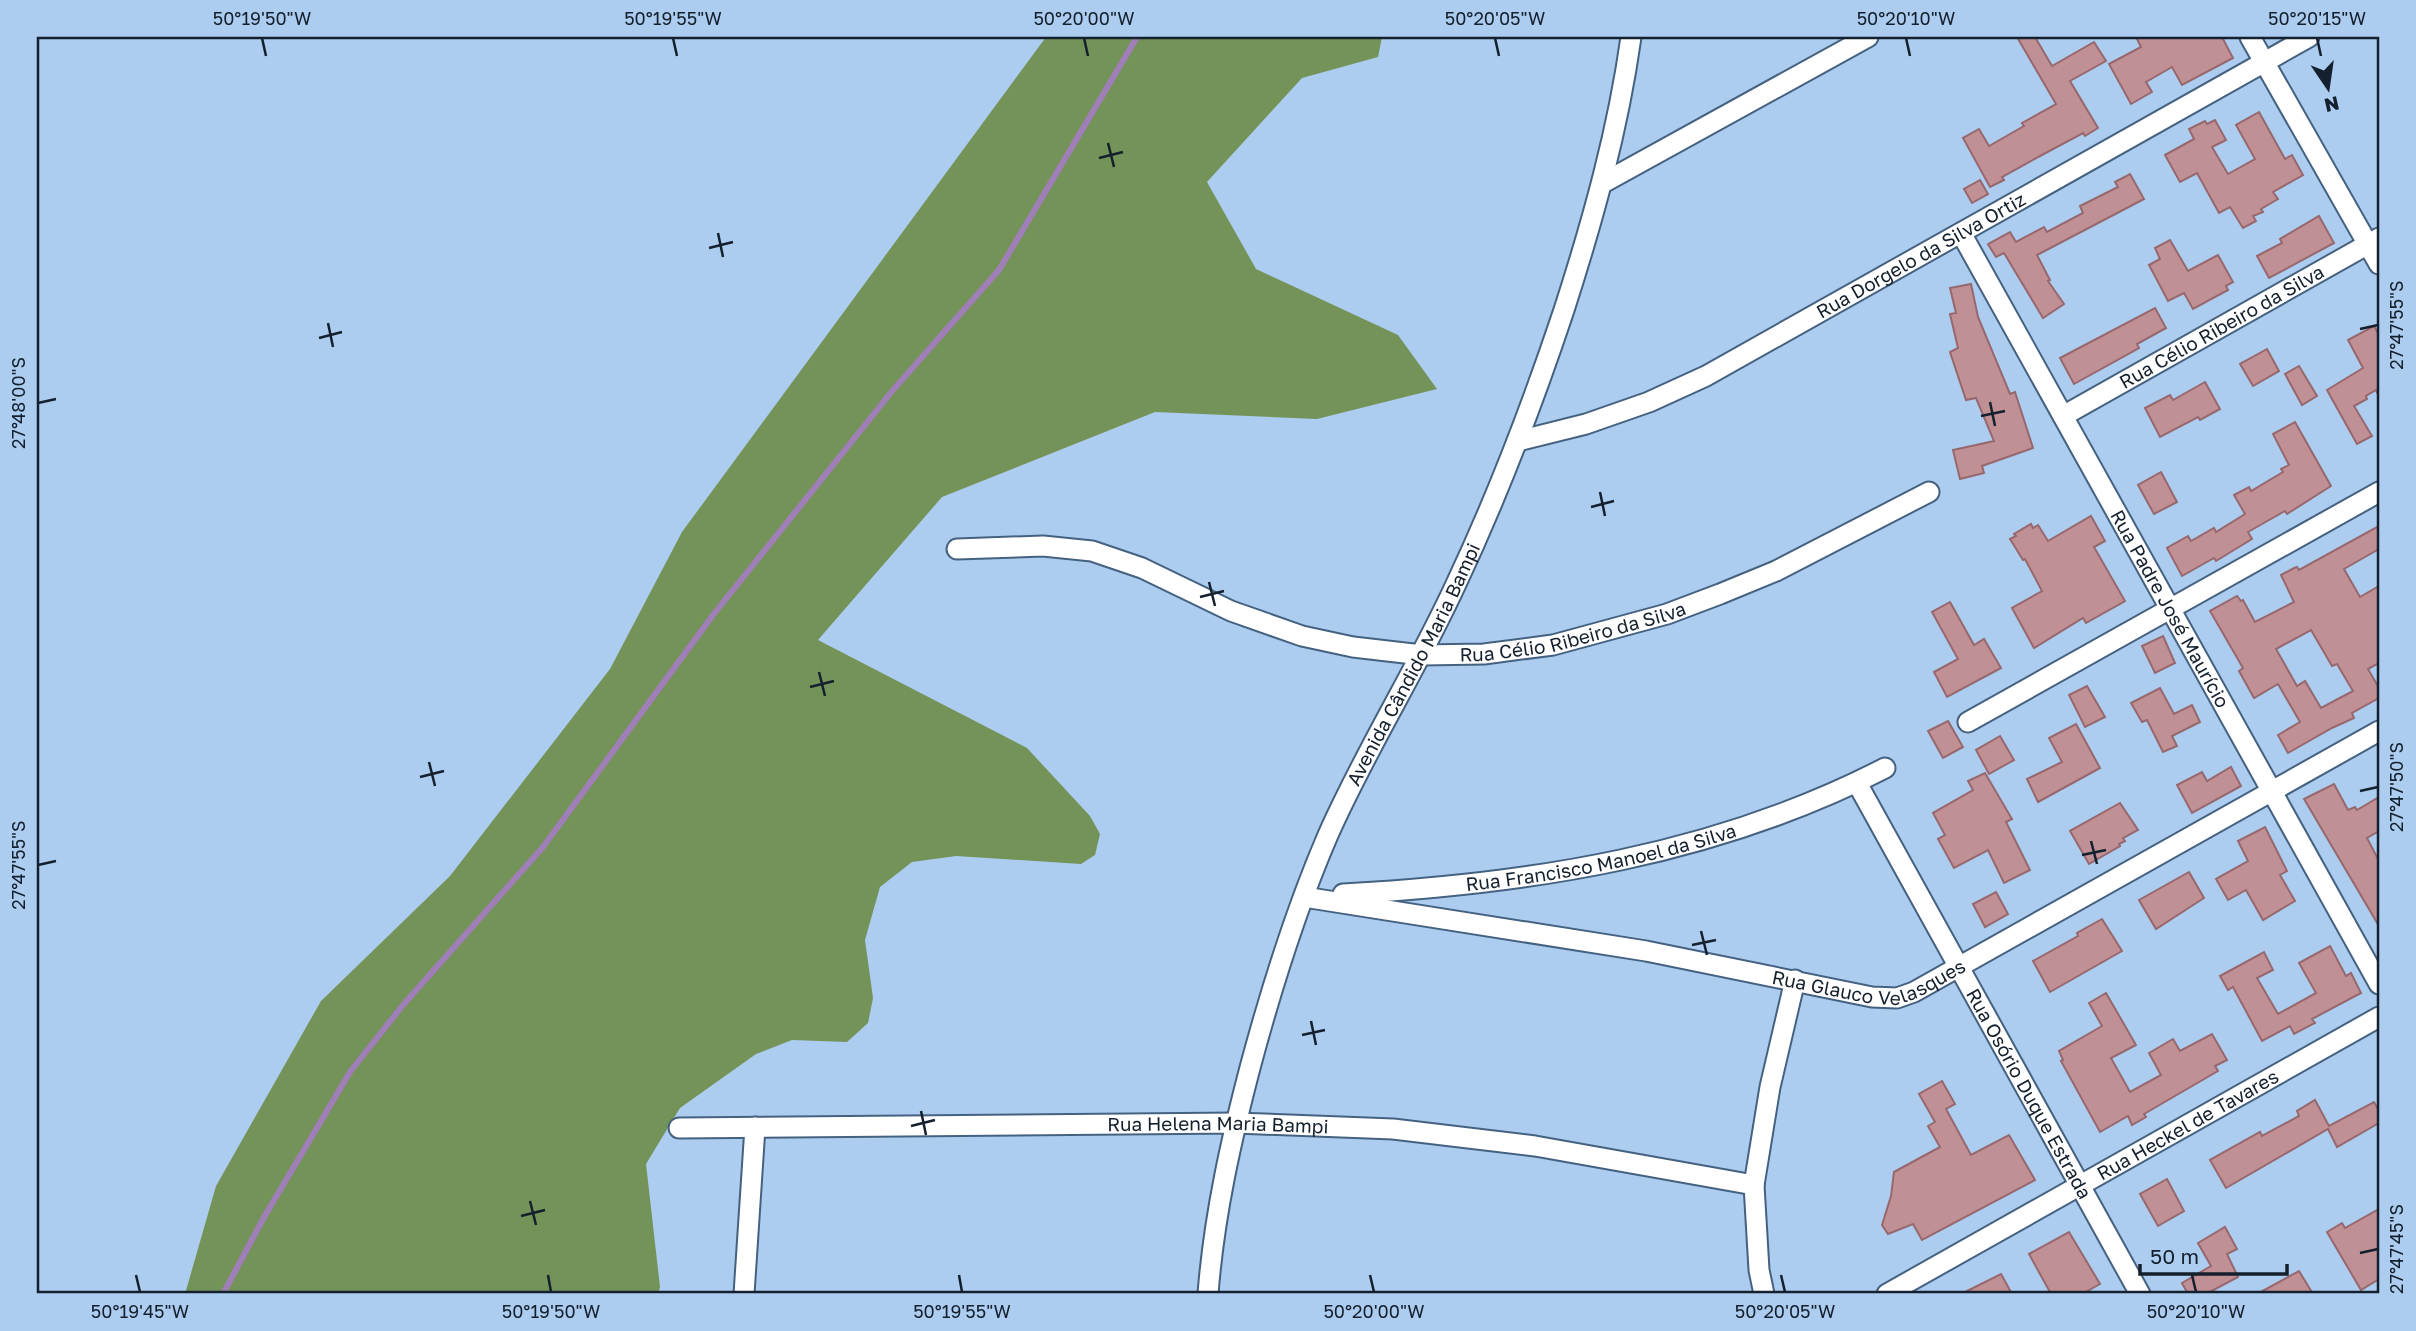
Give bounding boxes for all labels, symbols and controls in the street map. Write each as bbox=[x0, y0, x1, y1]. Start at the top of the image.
text: 50°19'50"W bbox=[213, 7, 311, 29]
text: 50°19'55"W bbox=[624, 7, 722, 29]
text: 50°20'00"W bbox=[1033, 7, 1135, 29]
text: 50°20'05"W bbox=[1445, 7, 1545, 29]
text: 50°20'10"W bbox=[1857, 7, 1955, 29]
text: 50°20'15"W bbox=[2268, 7, 2366, 29]
north arrow bbox=[2294, 52, 2364, 122]
text: N bbox=[2322, 92, 2342, 118]
street label: Rua Dorgelo da Silva Ortiz bbox=[1812, 187, 2029, 323]
street label: Rua Célio Ribeiro da Silva bbox=[2115, 260, 2328, 393]
text: 27°47'55"S bbox=[2385, 280, 2407, 370]
text: 27°48'00"S bbox=[7, 357, 29, 449]
street label: Rua Padre José Maurício bbox=[2106, 505, 2235, 712]
street label: Avenida Cândido Maria Bampi bbox=[1341, 539, 1484, 789]
street label: Rua Célio Ribeiro da Silva bbox=[1459, 596, 1689, 665]
text: 27°47'50"S bbox=[2385, 742, 2407, 832]
street label: Rua Francisco Manoel da Silva bbox=[1464, 818, 1739, 895]
text: 27°47'55"S bbox=[7, 820, 29, 910]
street label: Rua Glauco Velasques bbox=[1770, 954, 1969, 1009]
street label: Rua Osório Duque Estrada bbox=[1962, 984, 2097, 1203]
street label: Rua Heckel de Tavares bbox=[2093, 1064, 2282, 1185]
street label: Rua Helena Maria Bampi bbox=[1107, 1111, 1329, 1138]
text: 27°47'45"S bbox=[2385, 1204, 2407, 1294]
scale bar bbox=[2140, 1233, 2286, 1277]
text: 50 m bbox=[2150, 1243, 2199, 1269]
text: 50°19'45"W bbox=[91, 1300, 189, 1322]
text: 50°19'50"W bbox=[502, 1300, 600, 1322]
text: 50°19'55"W bbox=[913, 1300, 1011, 1322]
text: 50°20'00"W bbox=[1323, 1300, 1425, 1322]
text: 50°20'05"W bbox=[1735, 1300, 1835, 1322]
text: 50°20'10"W bbox=[2147, 1300, 2245, 1322]

